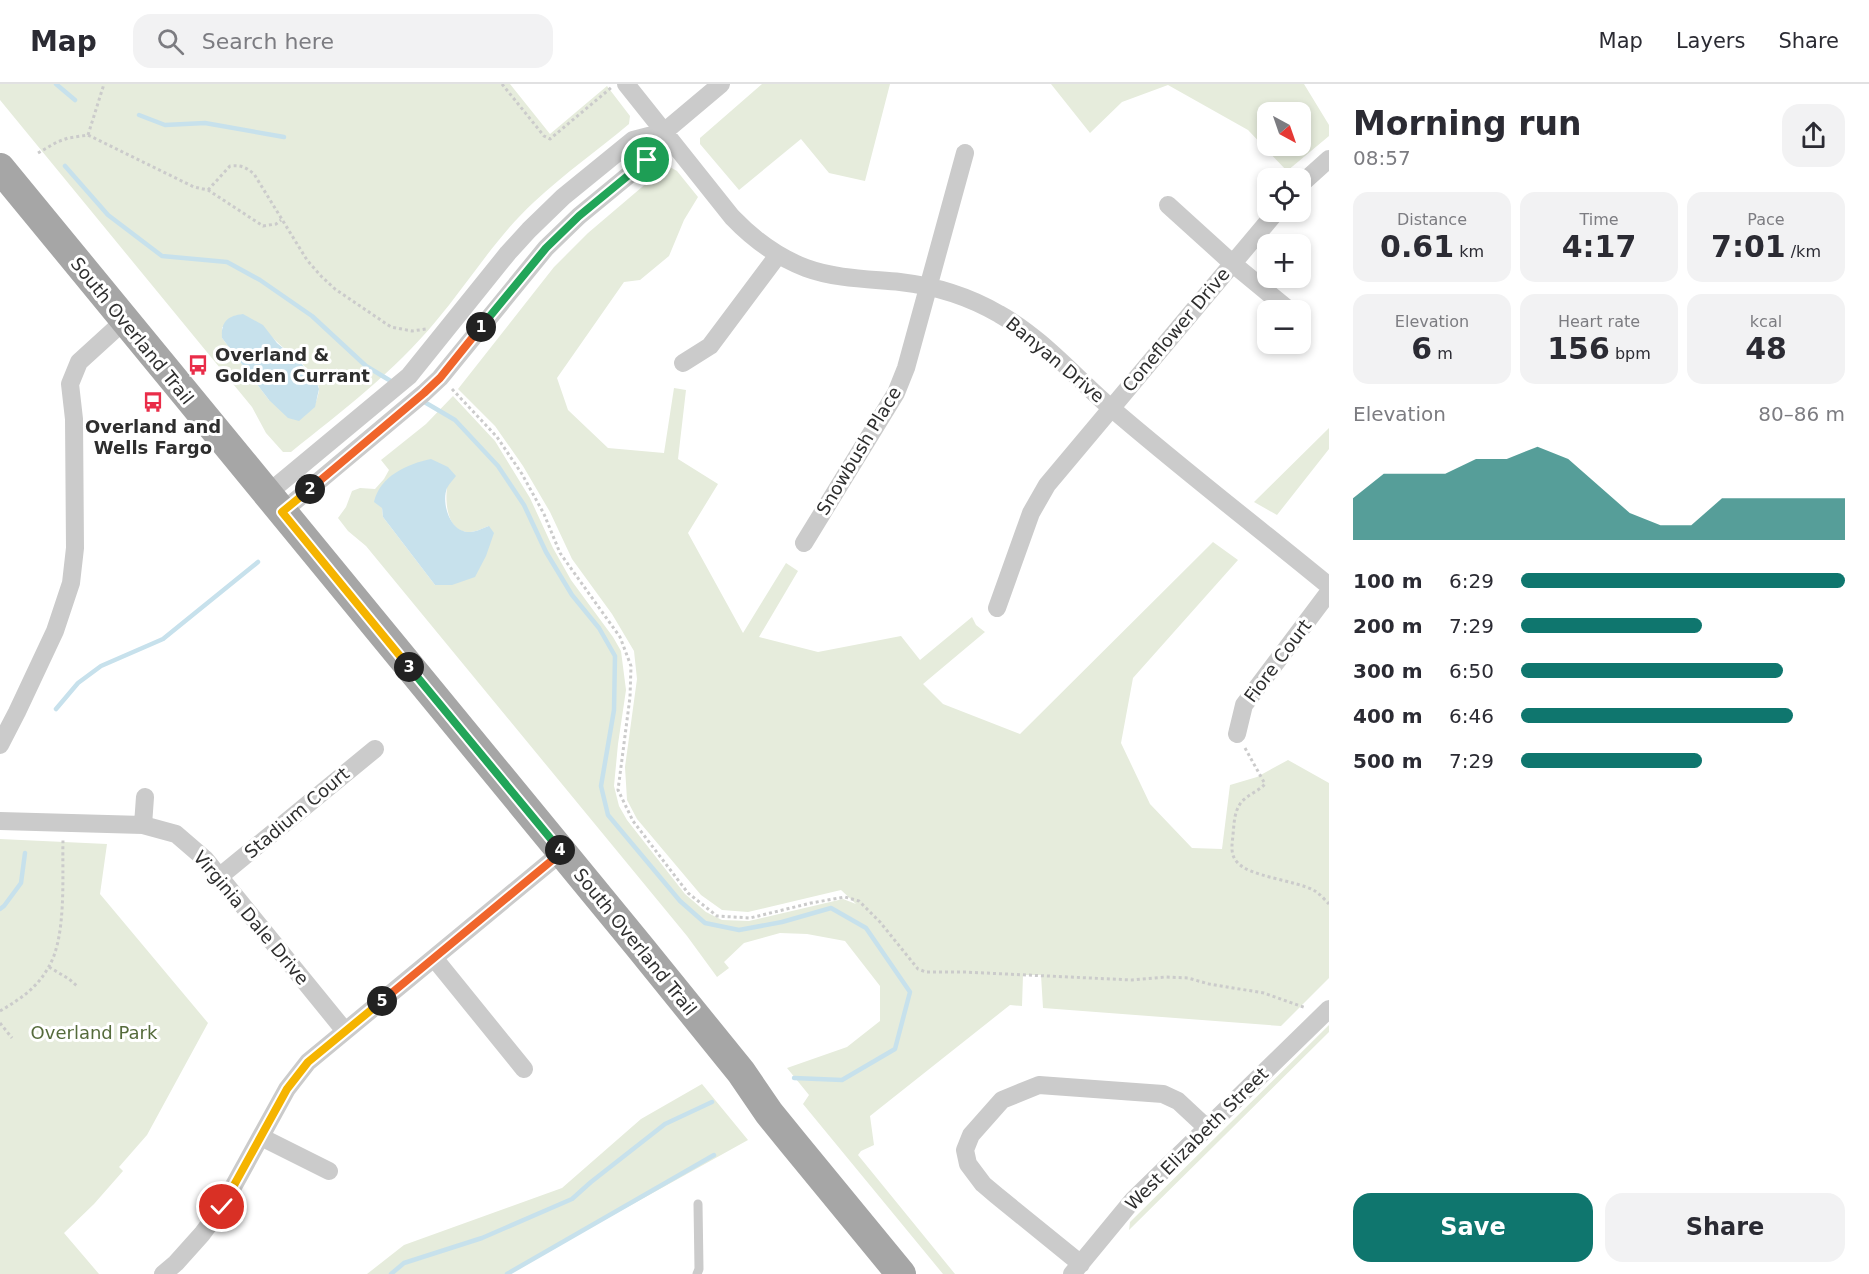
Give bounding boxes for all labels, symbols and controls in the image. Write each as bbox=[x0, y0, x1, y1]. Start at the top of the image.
search box bbox=[133, 14, 553, 68]
text: Map bbox=[30, 25, 97, 58]
icon: search bbox=[154, 25, 187, 58]
text: Search here bbox=[202, 29, 334, 54]
text: Map bbox=[1599, 29, 1643, 53]
text: Layers bbox=[1676, 29, 1745, 53]
text: Share bbox=[1778, 29, 1839, 53]
north arrow bbox=[1257, 102, 1311, 156]
map controls bbox=[1257, 102, 1311, 354]
text: Morning run bbox=[1353, 104, 1581, 143]
button: share bbox=[1782, 104, 1845, 167]
pin bbox=[621, 134, 672, 185]
icon: arrive bbox=[630, 143, 663, 176]
text: 08:57 bbox=[1353, 146, 1411, 170]
button: locate bbox=[1257, 168, 1311, 222]
text: Distance bbox=[1397, 210, 1467, 229]
text: Time bbox=[1579, 210, 1619, 229]
text: Pace bbox=[1747, 210, 1785, 229]
text: 0.61 bbox=[1380, 229, 1454, 264]
text: 4:17 bbox=[1562, 229, 1636, 264]
text: 7:01 bbox=[1711, 229, 1786, 264]
button: + bbox=[1257, 234, 1311, 288]
text: km bbox=[1454, 242, 1484, 261]
text: /km bbox=[1786, 242, 1821, 261]
street label: South Overland Trail bbox=[67, 253, 198, 408]
street label: Coneflower Drive bbox=[1118, 263, 1234, 396]
button: − bbox=[1257, 300, 1311, 354]
pin: 1 bbox=[466, 312, 496, 342]
street label: Banyan Drive bbox=[1002, 312, 1109, 407]
text: Elevation bbox=[1395, 312, 1469, 331]
text: Heart rate bbox=[1558, 312, 1640, 331]
text: kcal bbox=[1750, 312, 1782, 331]
text: 1 bbox=[475, 317, 487, 336]
text: 6 bbox=[1411, 331, 1432, 366]
text: 156 bbox=[1547, 331, 1610, 366]
text: 48 bbox=[1745, 331, 1787, 366]
place label: Overland & Golden Currant bbox=[215, 344, 370, 386]
text: m bbox=[1432, 344, 1453, 363]
text: bpm bbox=[1610, 344, 1651, 363]
bus stop icon: Overland & Golden Currant bbox=[186, 353, 210, 377]
street label: Snowbush Place bbox=[812, 383, 905, 519]
bus stop icon: Overland and Wells Fargo bbox=[141, 390, 165, 414]
text: Elevation bbox=[1353, 402, 1446, 426]
text: 80–86 m bbox=[1758, 402, 1845, 426]
place label: Overland and Wells Fargo bbox=[85, 416, 221, 458]
pin: 2 bbox=[295, 474, 325, 504]
text: 2 bbox=[304, 479, 316, 498]
text: 100 m bbox=[1353, 569, 1423, 593]
text: 6:29 bbox=[1449, 569, 1494, 593]
text: 200 m bbox=[1353, 614, 1423, 638]
text: 7:29 bbox=[1449, 614, 1494, 638]
street label: Fiore Court bbox=[1240, 615, 1316, 706]
pin: 3 bbox=[394, 652, 424, 682]
text: 3 bbox=[403, 657, 415, 676]
text: 300 m bbox=[1353, 659, 1423, 683]
text: 6:50 bbox=[1449, 659, 1494, 683]
text: 400 m bbox=[1353, 704, 1423, 728]
text: 6:46 bbox=[1449, 704, 1494, 728]
text: 500 m bbox=[1353, 749, 1423, 773]
text: 7:29 bbox=[1449, 749, 1494, 773]
street label: Stadium Court bbox=[240, 763, 353, 862]
pin: 4 bbox=[545, 835, 575, 865]
text: 4 bbox=[554, 840, 566, 859]
street label: Virginia Dale Drive bbox=[189, 846, 314, 989]
street label: South Overland Trail bbox=[570, 864, 701, 1019]
pin: 5 bbox=[367, 986, 397, 1016]
text: 5 bbox=[376, 991, 388, 1010]
park label: Overland Park bbox=[31, 1022, 158, 1043]
street label: West Elizabeth Street bbox=[1121, 1063, 1272, 1214]
pin bbox=[196, 1181, 247, 1232]
icon: check bbox=[205, 1190, 238, 1223]
button: Save bbox=[1353, 1193, 1593, 1262]
button: Share bbox=[1605, 1193, 1845, 1262]

